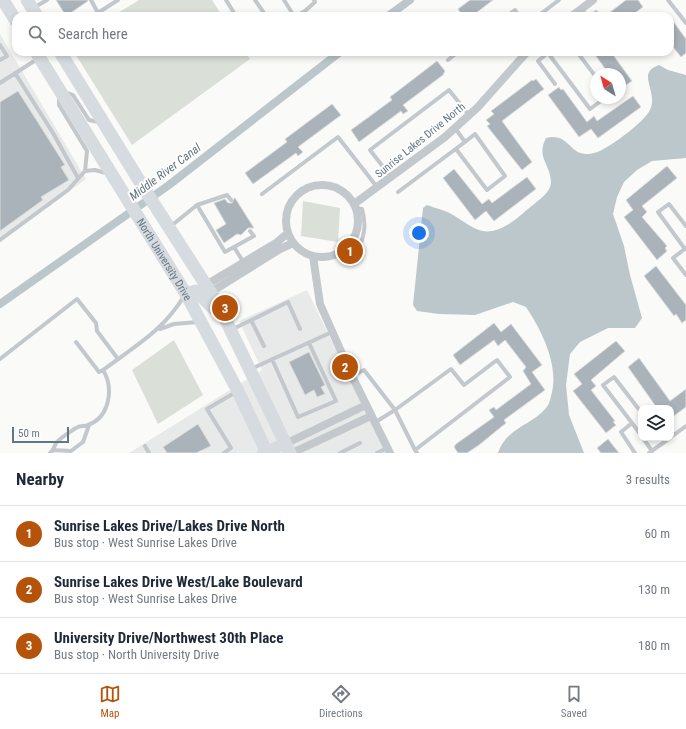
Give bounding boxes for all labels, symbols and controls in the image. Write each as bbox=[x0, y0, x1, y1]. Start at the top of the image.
search box bbox=[12, 12, 674, 56]
icon: search bbox=[26, 23, 48, 45]
text: Search here bbox=[58, 25, 128, 43]
north arrow bbox=[590, 68, 626, 104]
street label: Sunrise Lakes Drive North bbox=[373, 100, 468, 181]
water label: Middle River Canal bbox=[127, 141, 204, 203]
street label: North University Drive bbox=[134, 216, 194, 303]
your location bbox=[409, 223, 429, 243]
pin: 1 bbox=[337, 236, 363, 266]
pin: 3 bbox=[212, 293, 238, 323]
pin: 2 bbox=[332, 352, 358, 382]
map controls bbox=[638, 405, 674, 441]
button: layers bbox=[638, 405, 674, 441]
scale bar bbox=[12, 425, 69, 444]
text: 50 m bbox=[18, 427, 40, 440]
text: Nearby bbox=[16, 469, 64, 489]
text: 3 results bbox=[626, 472, 670, 487]
text: Sunrise Lakes Drive/Lakes Drive North bbox=[54, 517, 285, 535]
text: 1 bbox=[26, 526, 32, 541]
text: 60 m bbox=[644, 526, 670, 541]
text: Bus stop · West Sunrise Lakes Drive bbox=[54, 535, 237, 550]
text: Sunrise Lakes Drive West/Lake Boulevard bbox=[54, 573, 303, 591]
text: 2 bbox=[26, 582, 32, 597]
text: 130 m bbox=[638, 582, 670, 597]
text: Bus stop · West Sunrise Lakes Drive bbox=[54, 591, 237, 606]
text: University Drive/Northwest 30th Place bbox=[54, 629, 283, 647]
text: 3 bbox=[26, 638, 32, 653]
text: 180 m bbox=[638, 638, 670, 653]
text: Bus stop · North University Drive bbox=[54, 647, 219, 662]
tab: Map bbox=[99, 683, 121, 720]
tab: Directions bbox=[319, 683, 363, 720]
tab: Saved bbox=[561, 683, 587, 720]

